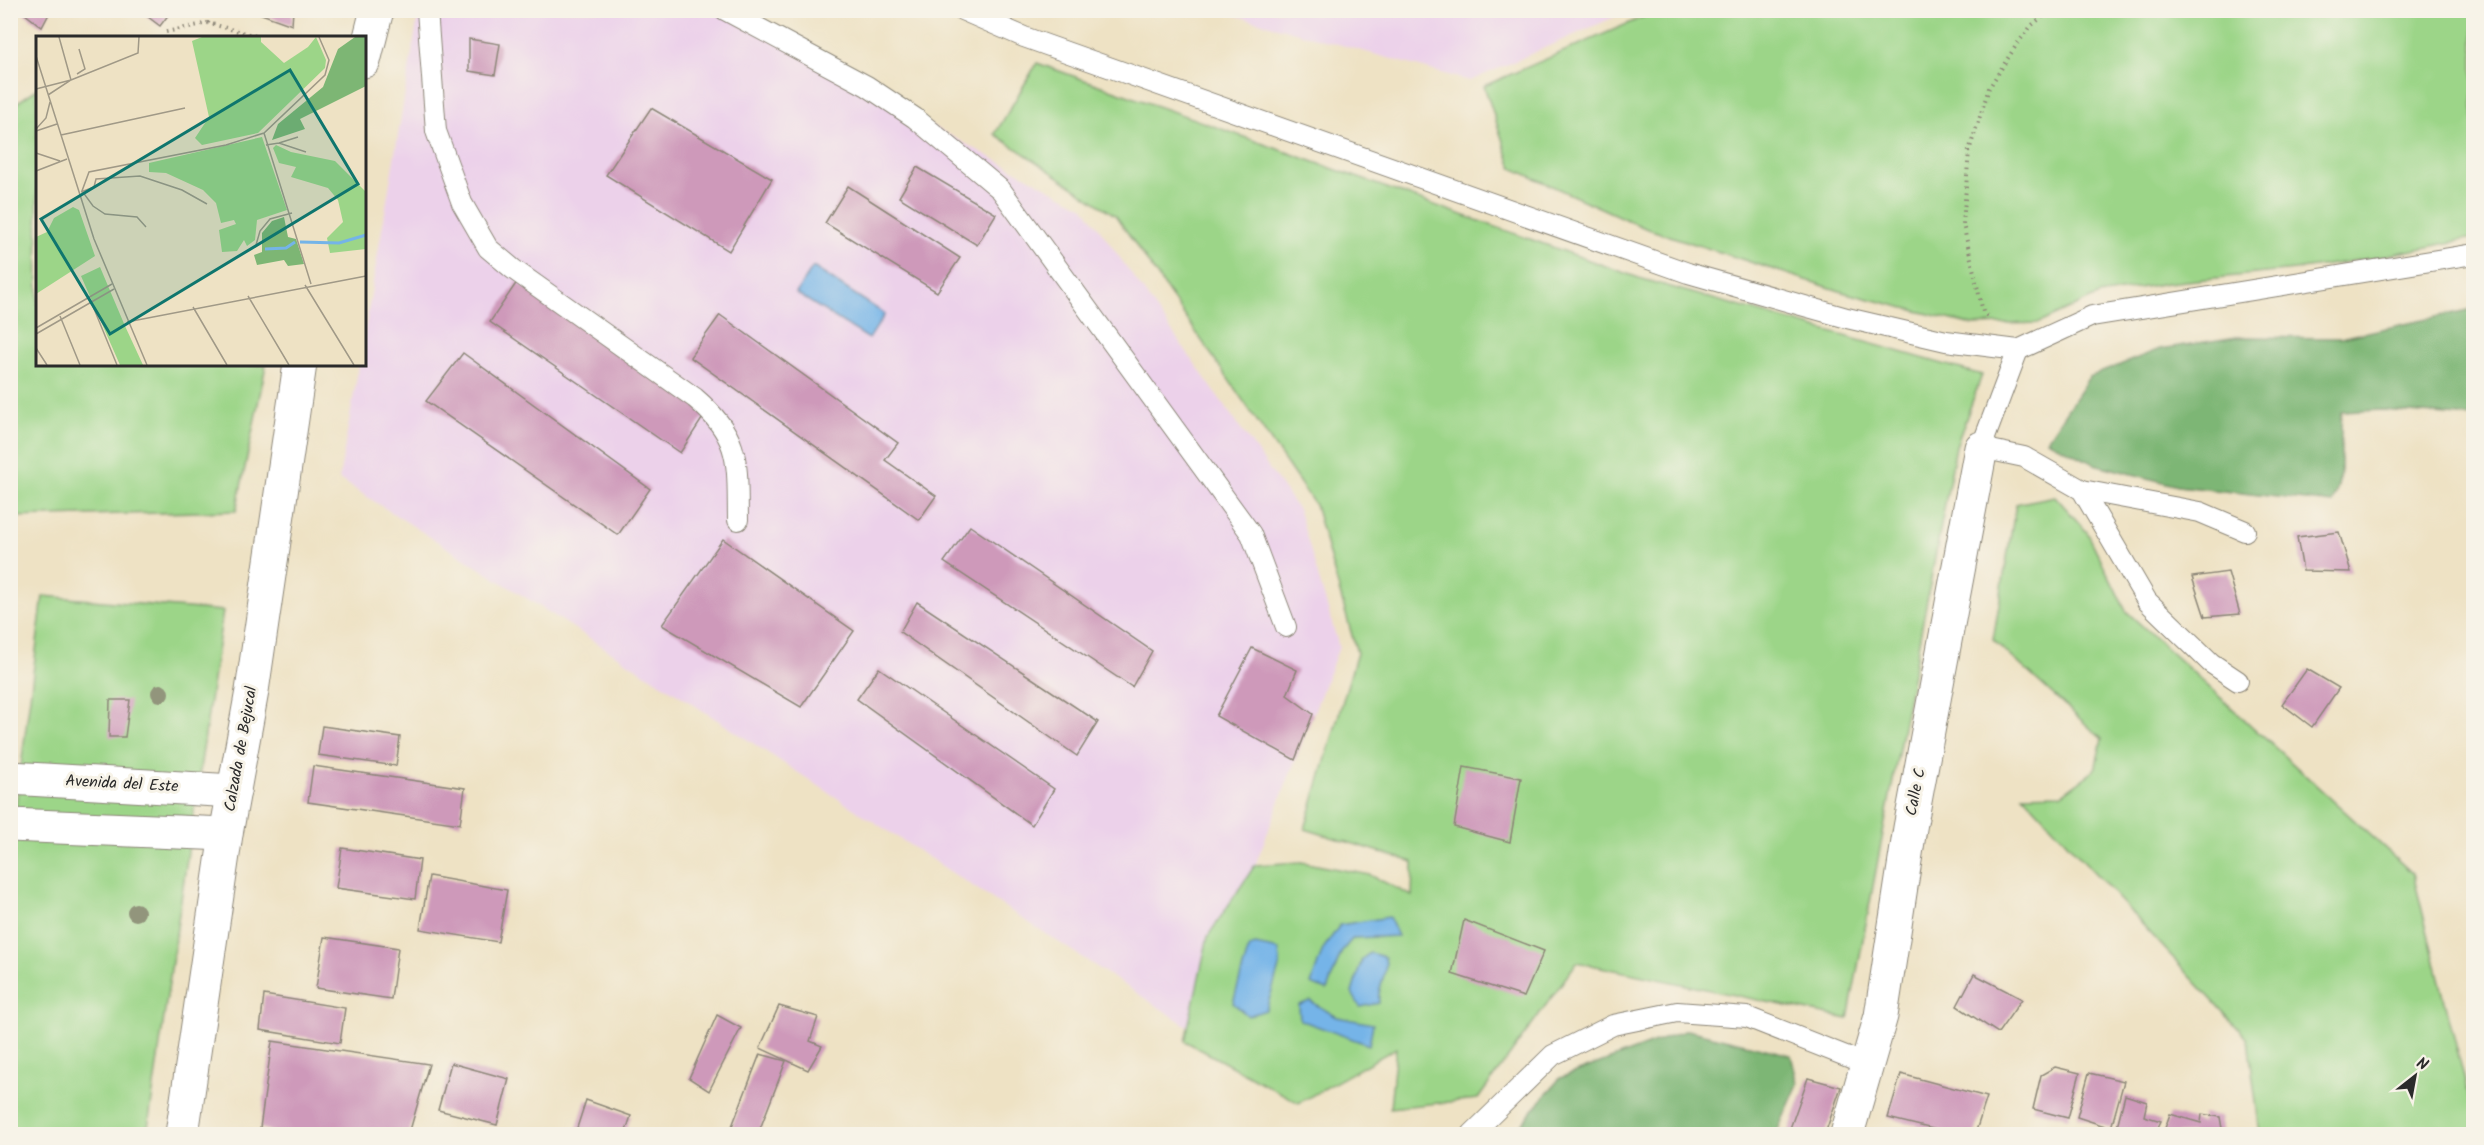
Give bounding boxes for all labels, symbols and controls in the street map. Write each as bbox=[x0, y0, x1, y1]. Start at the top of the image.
inset map bbox=[36, 36, 366, 366]
street label: Calzada de Bejucal bbox=[218, 684, 264, 814]
street label: Calle C bbox=[1899, 766, 1933, 818]
street label: Avenida del Este bbox=[65, 769, 179, 799]
north arrow bbox=[2385, 1046, 2445, 1106]
text: N bbox=[2411, 1051, 2433, 1078]

